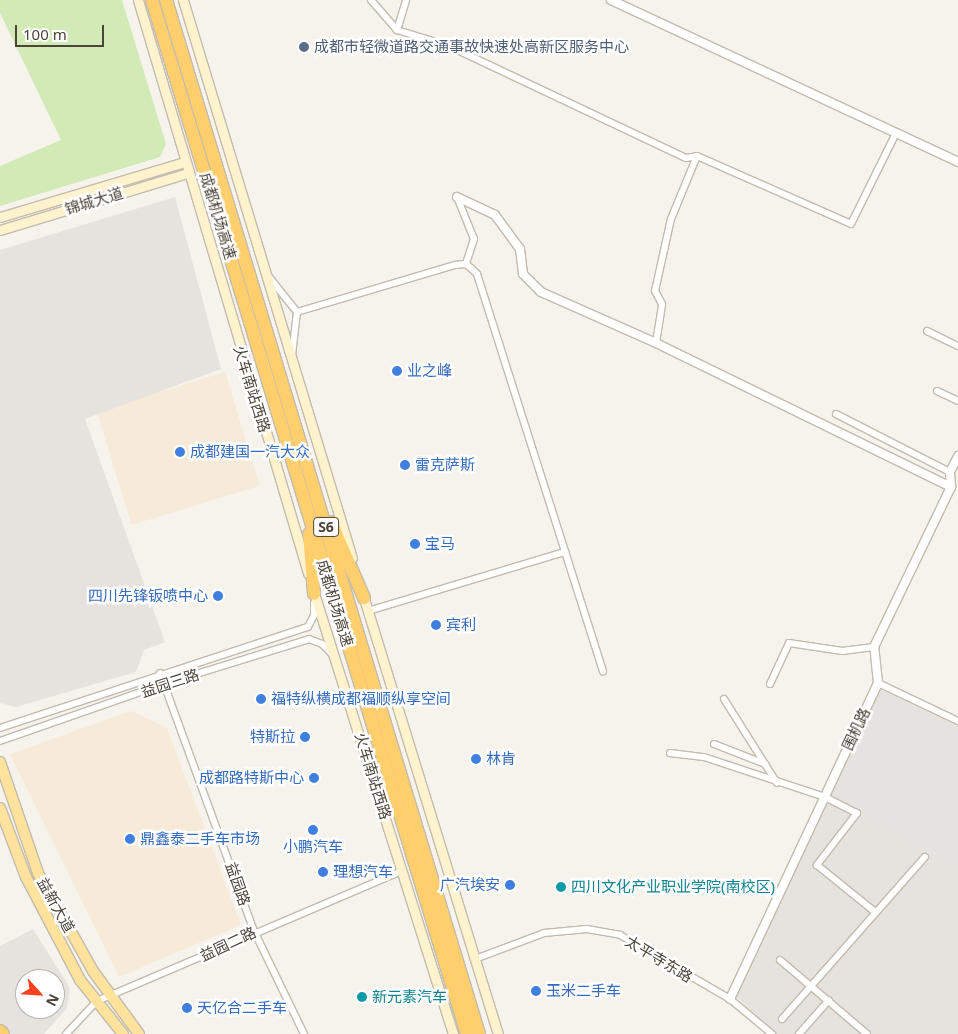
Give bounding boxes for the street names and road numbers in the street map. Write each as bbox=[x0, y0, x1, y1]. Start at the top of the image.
street label: 成都机场高速 bbox=[196, 170, 240, 262]
street label: 锦城大道 bbox=[63, 184, 125, 218]
street label: 火车南站西路 bbox=[230, 343, 274, 435]
road number: S6 bbox=[312, 516, 340, 538]
street label: 成都机场高速 bbox=[313, 557, 357, 649]
street label: 益园三路 bbox=[139, 665, 201, 701]
street label: 围机路 bbox=[838, 705, 874, 753]
street label: 火车南站西路 bbox=[351, 730, 395, 822]
street label: 益园路 bbox=[222, 860, 254, 908]
street label: 益新大道 bbox=[34, 874, 78, 936]
street label: 益园二路 bbox=[197, 923, 259, 965]
street label: 太平寺东路 bbox=[622, 932, 696, 986]

